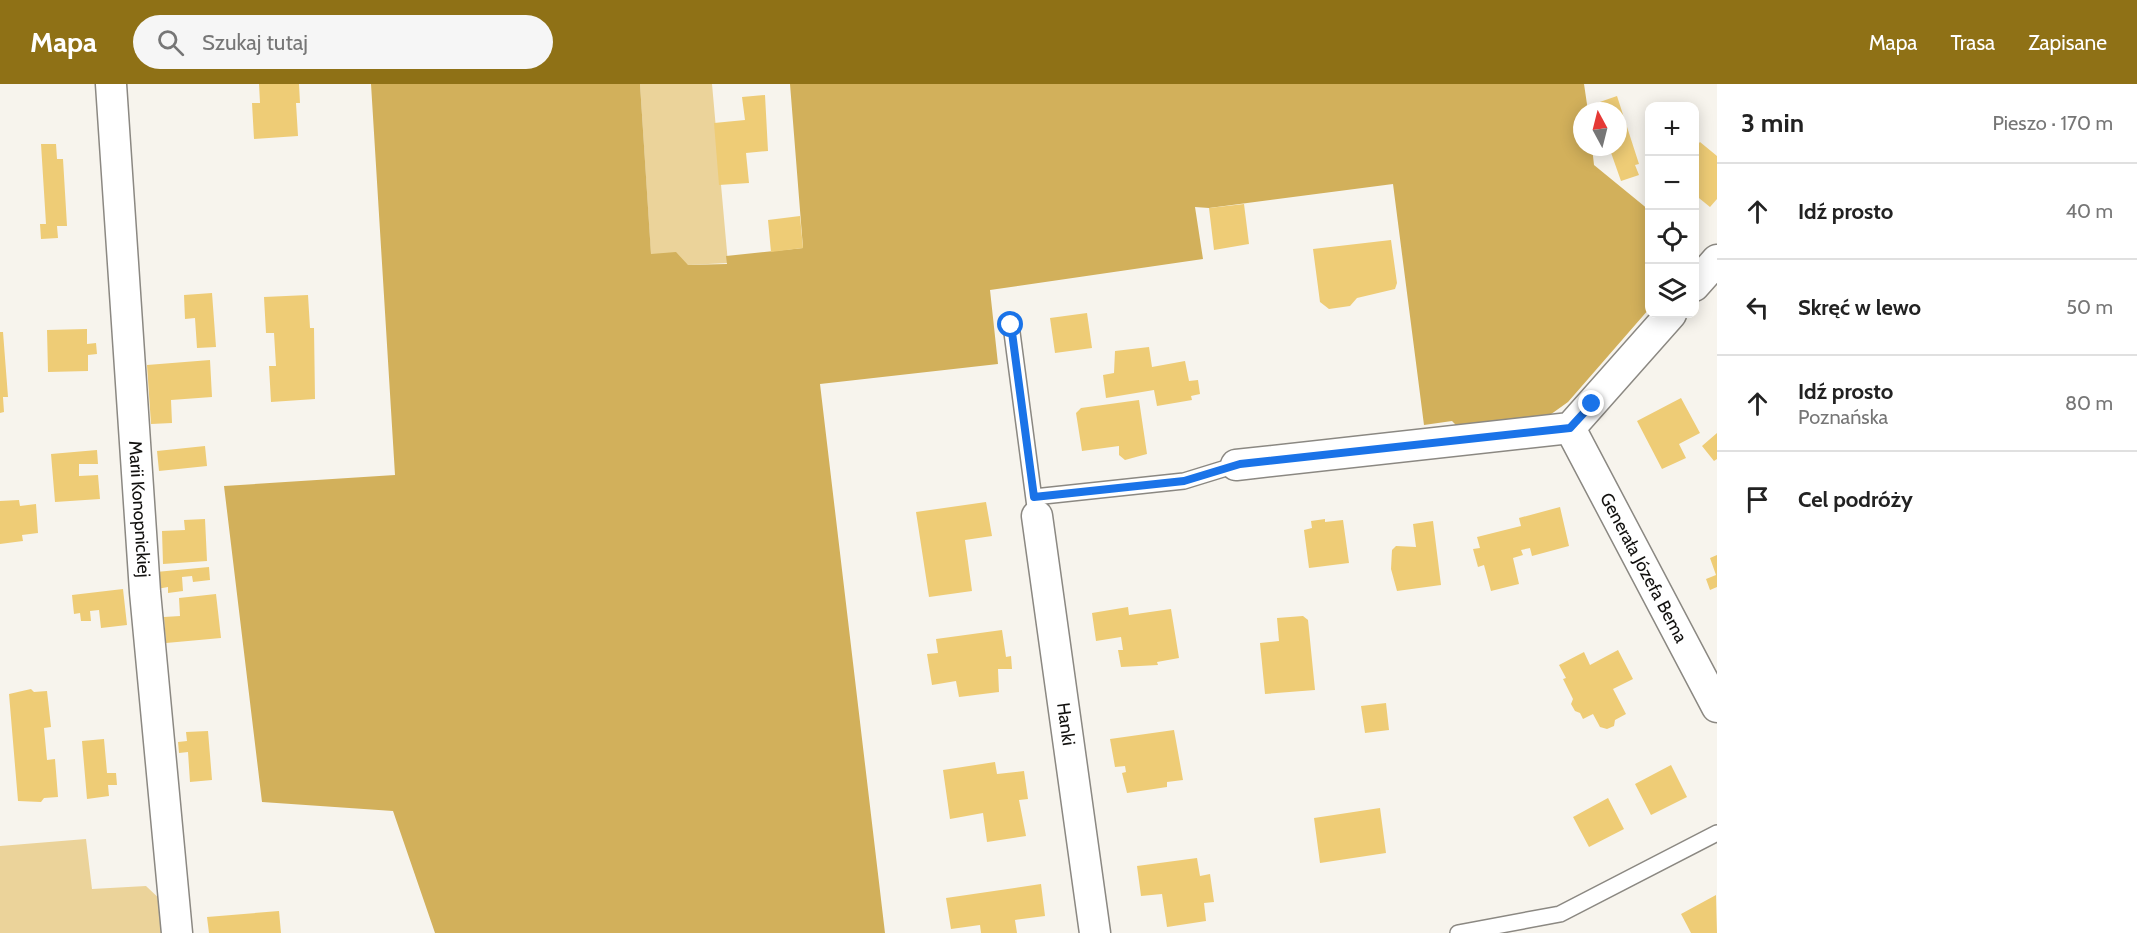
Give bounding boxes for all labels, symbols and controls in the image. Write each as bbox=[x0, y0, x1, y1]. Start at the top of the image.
search box bbox=[133, 15, 553, 69]
text: Mapa bbox=[30, 25, 97, 59]
icon: search bbox=[154, 26, 187, 59]
text: Szukaj tutaj bbox=[202, 29, 308, 56]
text: Mapa bbox=[1869, 30, 1917, 55]
text: Trasa bbox=[1950, 30, 1995, 55]
text: Zapisane bbox=[2028, 30, 2107, 55]
north arrow bbox=[1573, 102, 1627, 156]
map controls bbox=[1645, 102, 1699, 318]
button: + bbox=[1645, 102, 1699, 156]
text: 3 min bbox=[1741, 107, 1804, 139]
text: Pieszo · 170 m bbox=[1993, 111, 2113, 135]
button: − bbox=[1645, 156, 1699, 210]
icon: ahead bbox=[1741, 195, 1774, 228]
text: Idź prosto bbox=[1798, 198, 1893, 225]
text: 40 m bbox=[2065, 199, 2113, 223]
button: locate bbox=[1645, 210, 1699, 264]
button: layers bbox=[1645, 264, 1699, 318]
icon: left bbox=[1741, 291, 1774, 324]
text: Skręć w lewo bbox=[1798, 294, 1921, 321]
text: 50 m bbox=[2066, 295, 2113, 319]
route start bbox=[997, 311, 1023, 337]
text: Idź prosto bbox=[1798, 378, 1893, 405]
icon: ahead bbox=[1741, 387, 1774, 420]
route end bbox=[1578, 390, 1604, 416]
text: 80 m bbox=[2065, 391, 2113, 415]
text: Poznańska bbox=[1798, 405, 1888, 429]
street label: Marii Konopnickiej bbox=[124, 440, 155, 578]
icon: arrive bbox=[1741, 483, 1774, 516]
text: Cel podróży bbox=[1798, 486, 1913, 513]
street label: Generała Józefa Bema bbox=[1595, 489, 1692, 647]
street label: Hanki bbox=[1052, 701, 1080, 747]

